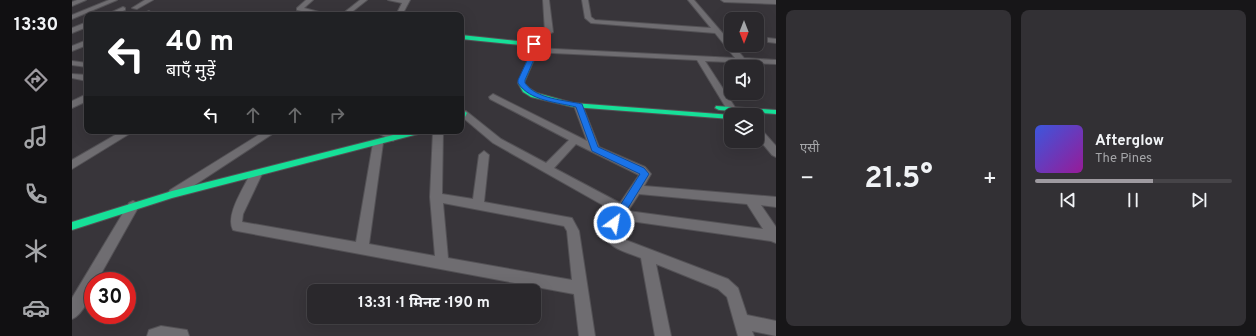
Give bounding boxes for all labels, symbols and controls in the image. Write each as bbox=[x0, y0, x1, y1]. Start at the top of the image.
north arrow bbox=[724, 12, 764, 52]
map controls bbox=[724, 12, 764, 148]
text: 13:30 bbox=[14, 14, 58, 37]
text: 40 m bbox=[166, 25, 234, 61]
pin bbox=[517, 27, 551, 61]
icon: left bbox=[100, 28, 152, 80]
icon: arrive bbox=[523, 33, 545, 55]
text: बाएँ मुड़ें bbox=[166, 60, 216, 83]
button: sound bbox=[724, 60, 764, 100]
icon: directions bbox=[22, 66, 50, 94]
icon: left bbox=[200, 104, 222, 126]
icon: ahead bbox=[242, 104, 264, 126]
icon: ahead bbox=[284, 104, 306, 126]
icon: right bbox=[326, 104, 348, 126]
button: layers bbox=[724, 108, 764, 148]
icon: music bbox=[22, 123, 50, 151]
text: Afterglow bbox=[1095, 132, 1164, 151]
text: एसी bbox=[800, 141, 819, 157]
text: The Pines bbox=[1095, 151, 1152, 167]
text: 21.5° bbox=[864, 161, 933, 198]
text: − bbox=[800, 166, 814, 193]
text: + bbox=[983, 166, 997, 193]
icon: phone bbox=[22, 180, 50, 208]
icon: previous bbox=[1057, 189, 1079, 211]
icon: pause bbox=[1122, 189, 1144, 211]
icon: next bbox=[1188, 189, 1210, 211]
position arrow bbox=[593, 202, 635, 244]
icon: climate bbox=[22, 237, 50, 265]
speed limit sign: 30 bbox=[84, 272, 136, 324]
icon: car bbox=[22, 294, 50, 322]
text: 13:31 · 1 मिनट · 190 m bbox=[358, 294, 490, 313]

